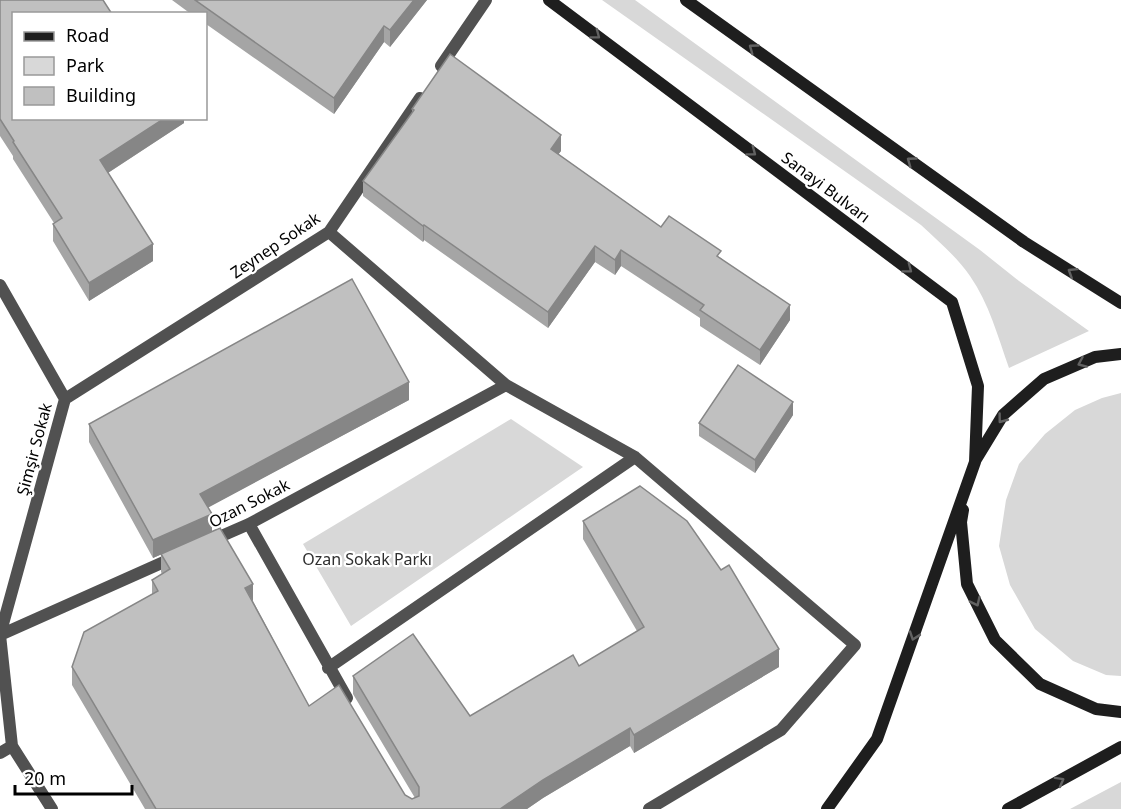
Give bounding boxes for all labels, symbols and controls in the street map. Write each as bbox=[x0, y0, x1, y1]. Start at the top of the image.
legend bbox=[12, 12, 207, 120]
text: Road bbox=[66, 23, 109, 47]
one-way arrow bbox=[589, 28, 600, 39]
one-way arrow bbox=[748, 44, 759, 55]
text: Park bbox=[66, 53, 104, 77]
text: Building bbox=[66, 83, 136, 107]
one-way arrow bbox=[745, 145, 756, 156]
street label: Sanayi Bulvarı bbox=[777, 147, 875, 227]
one-way arrow bbox=[907, 157, 918, 168]
street label: Zeynep Sokak bbox=[226, 207, 324, 283]
one-way arrow bbox=[901, 262, 912, 273]
one-way arrow bbox=[1067, 268, 1078, 279]
one-way arrow bbox=[1077, 355, 1088, 367]
street label: Şimşir Sokak bbox=[11, 400, 57, 498]
one-way arrow bbox=[998, 412, 1009, 423]
street label: Ozan Sokak bbox=[205, 473, 293, 533]
park label: Ozan Sokak Parkı bbox=[302, 548, 432, 570]
one-way arrow bbox=[969, 595, 980, 606]
one-way arrow bbox=[908, 630, 921, 641]
scale bar bbox=[15, 758, 132, 796]
text: 20 m bbox=[24, 766, 66, 790]
one-way arrow bbox=[1053, 777, 1064, 788]

